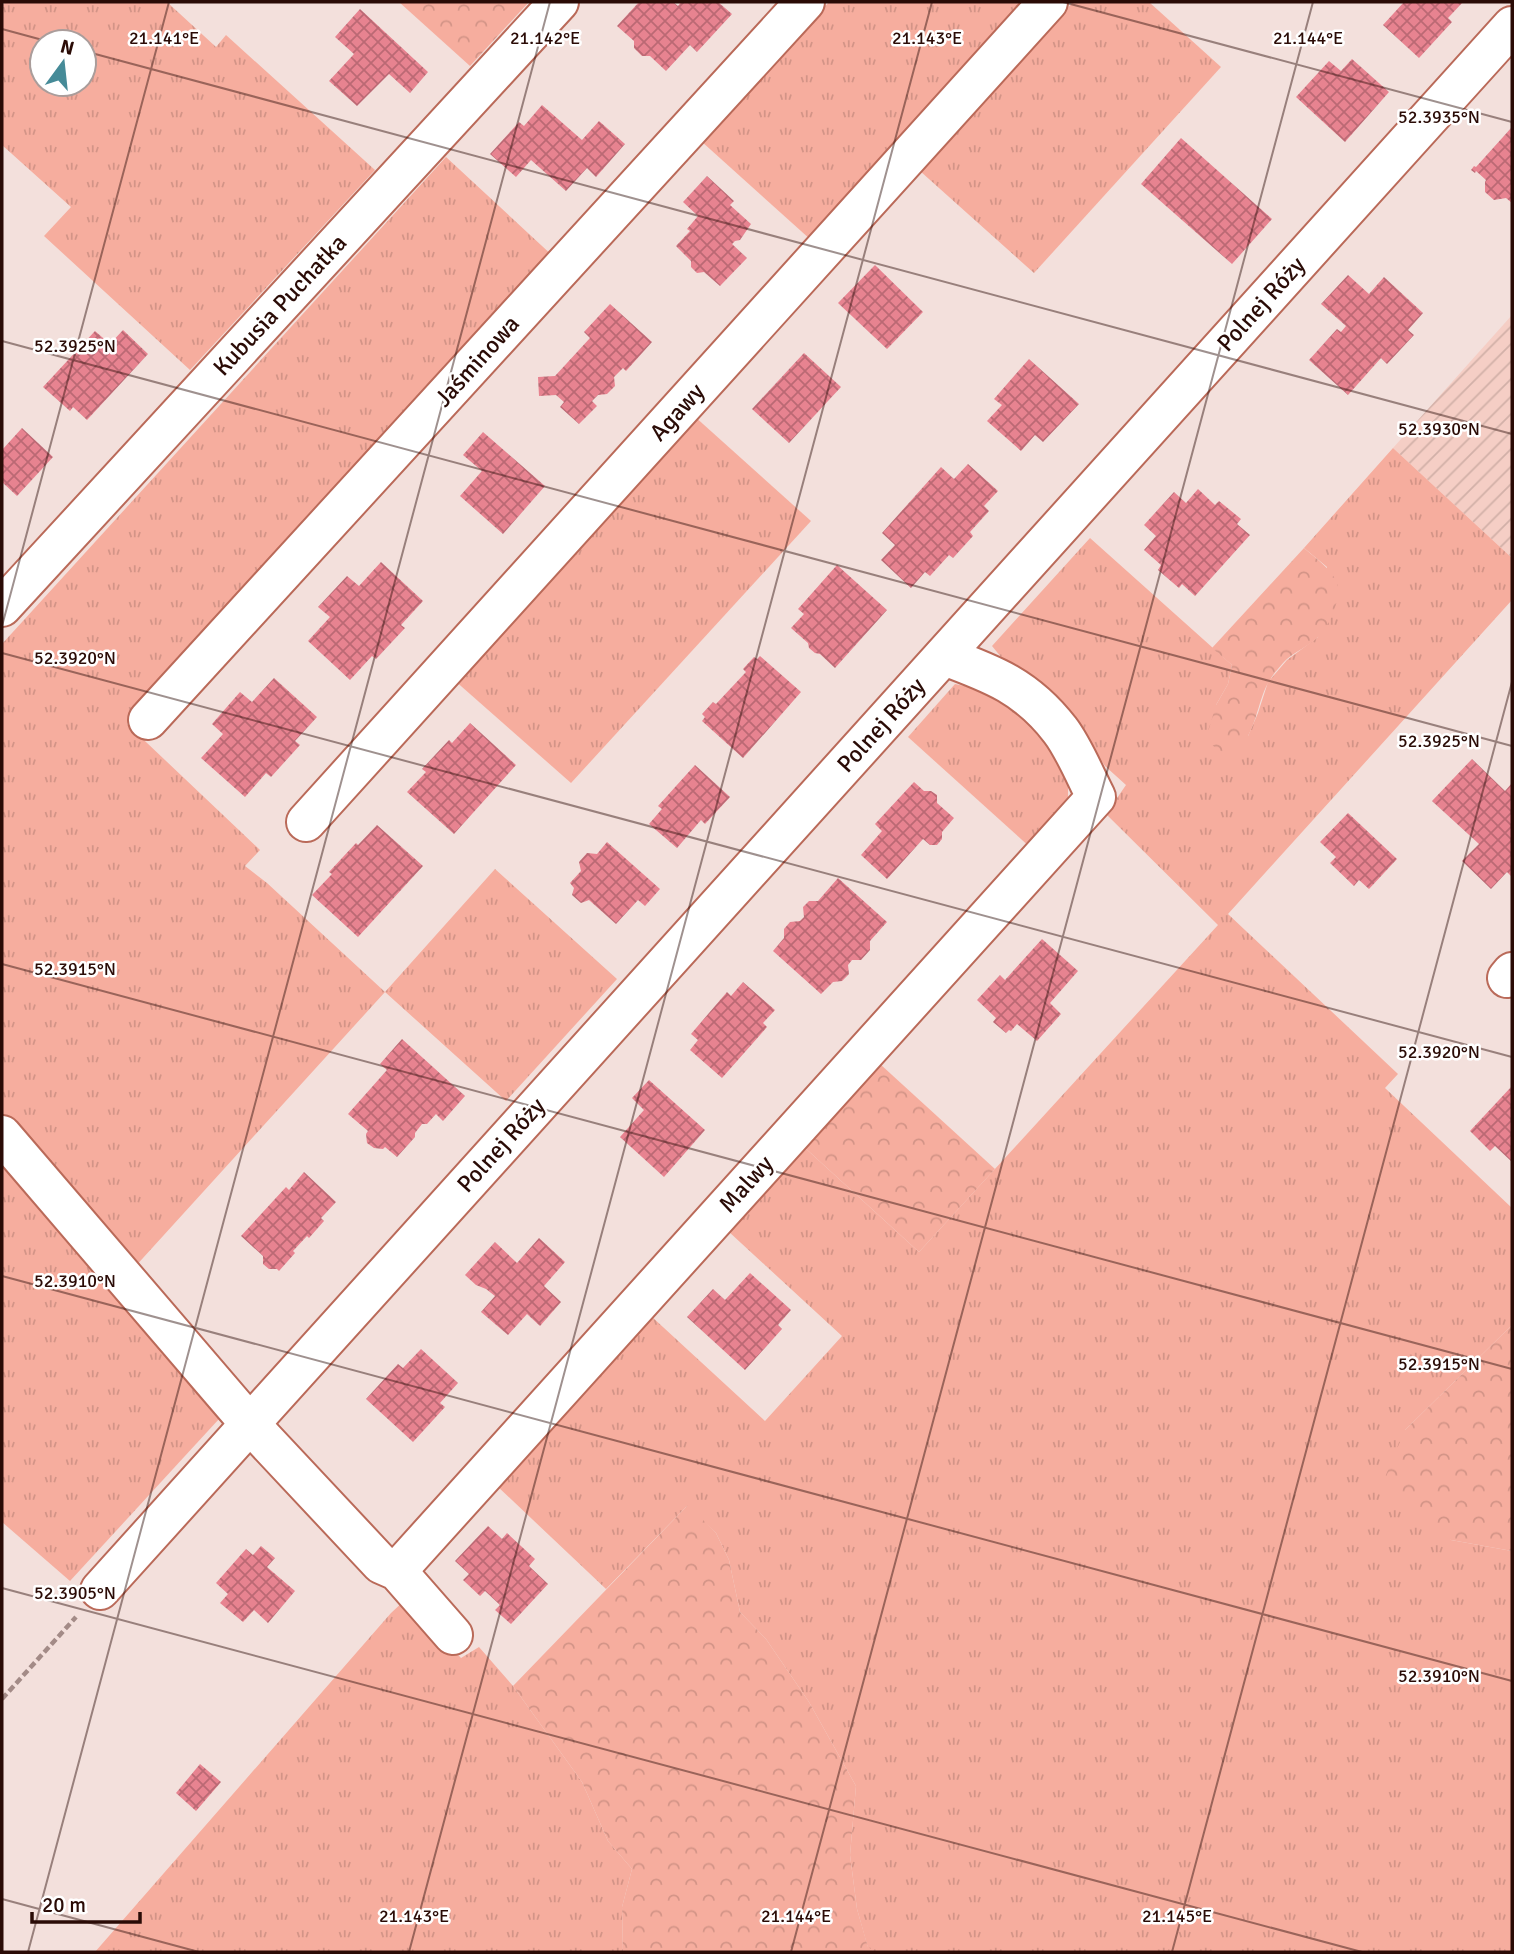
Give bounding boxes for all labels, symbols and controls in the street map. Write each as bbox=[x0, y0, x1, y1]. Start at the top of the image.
text: 21.141°E bbox=[129, 27, 199, 49]
text: 21.142°E bbox=[510, 27, 580, 49]
text: 21.143°E bbox=[892, 27, 962, 49]
text: 21.144°E bbox=[1273, 27, 1343, 49]
north arrow bbox=[28, 28, 98, 98]
text: N bbox=[58, 34, 77, 61]
text: 52.3935°N bbox=[1398, 106, 1480, 128]
street label: Kubusia Puchatka bbox=[207, 228, 353, 382]
street label: Polnej Róży bbox=[1210, 250, 1312, 358]
street label: Jaśminowa bbox=[428, 309, 526, 413]
text: 52.3925°N bbox=[34, 335, 116, 357]
street label: Agawy bbox=[643, 377, 711, 447]
text: 52.3930°N bbox=[1398, 418, 1480, 440]
text: 52.3920°N bbox=[34, 647, 116, 669]
street label: Polnej Róży bbox=[830, 671, 932, 779]
text: 52.3925°N bbox=[1398, 730, 1480, 752]
text: 52.3915°N bbox=[34, 958, 116, 980]
text: 52.3920°N bbox=[1398, 1041, 1480, 1063]
street label: Polnej Róży bbox=[450, 1091, 552, 1199]
street label: Malwy bbox=[712, 1149, 780, 1219]
text: 52.3910°N bbox=[34, 1270, 116, 1292]
text: 52.3915°N bbox=[1398, 1353, 1480, 1375]
text: 52.3905°N bbox=[34, 1582, 116, 1604]
text: 52.3910°N bbox=[1398, 1665, 1480, 1687]
scale bar bbox=[32, 1881, 140, 1925]
text: 20 m bbox=[42, 1892, 86, 1918]
text: 21.143°E bbox=[379, 1905, 449, 1927]
text: 21.144°E bbox=[761, 1905, 831, 1927]
text: 21.145°E bbox=[1142, 1905, 1212, 1927]

